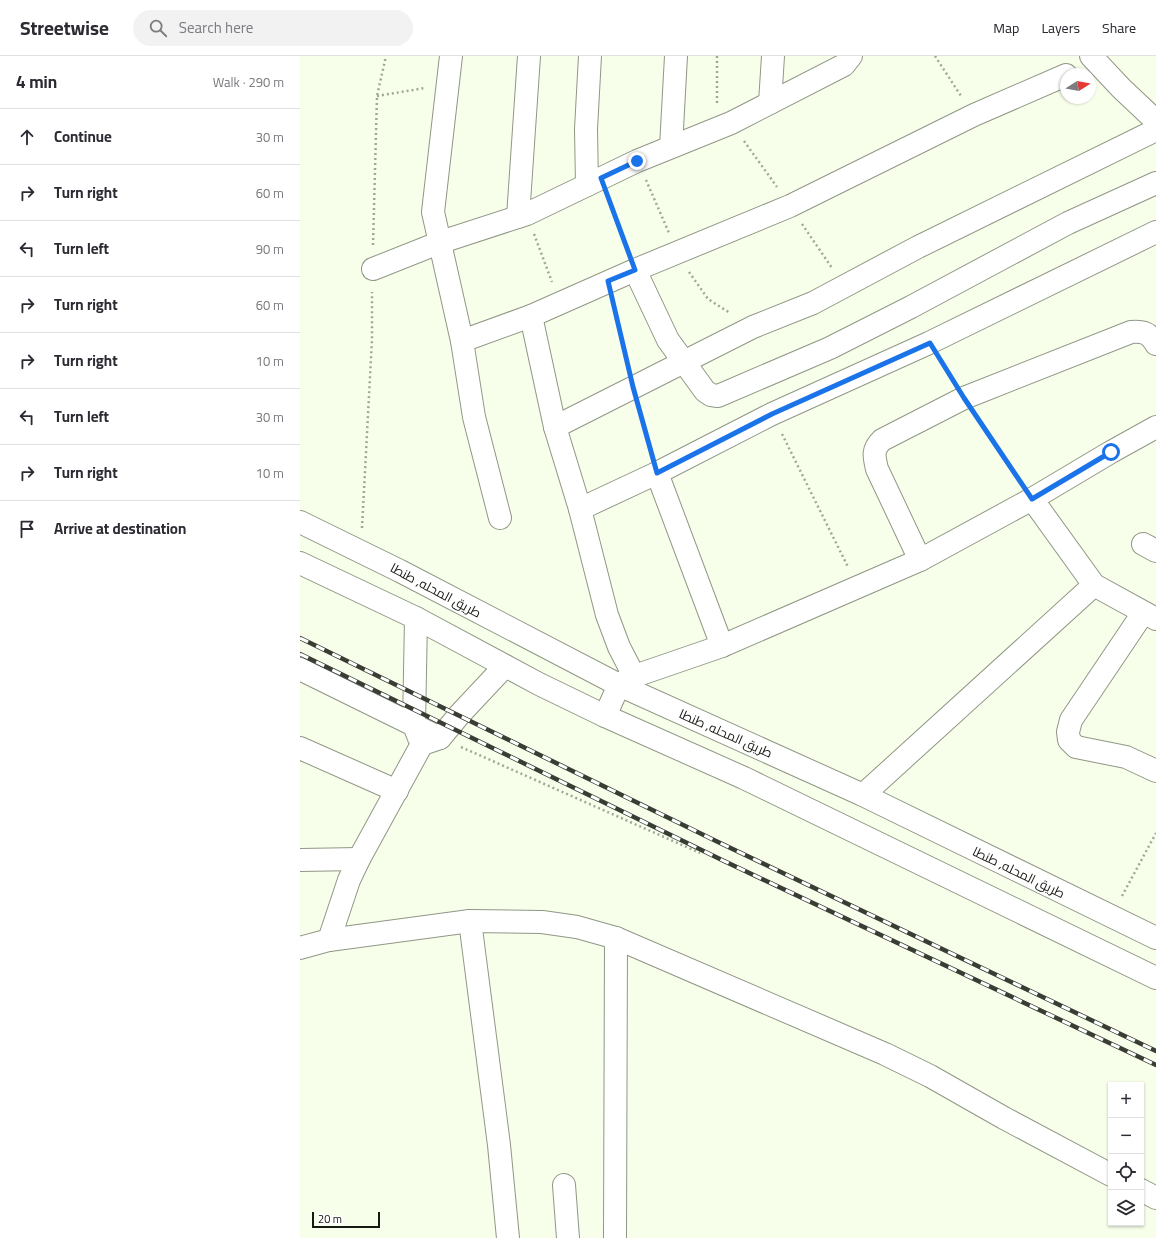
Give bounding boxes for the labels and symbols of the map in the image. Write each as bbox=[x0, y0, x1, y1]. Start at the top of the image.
north arrow bbox=[1060, 68, 1096, 104]
route end bbox=[628, 152, 646, 170]
route start bbox=[1102, 443, 1120, 461]
street label: طريق المحله, طنطا bbox=[386, 556, 486, 624]
street label: طريق المحله, طنطا bbox=[675, 702, 777, 764]
street label: طريق المحله, طنطا bbox=[969, 839, 1069, 905]
scale bar bbox=[312, 1210, 380, 1229]

